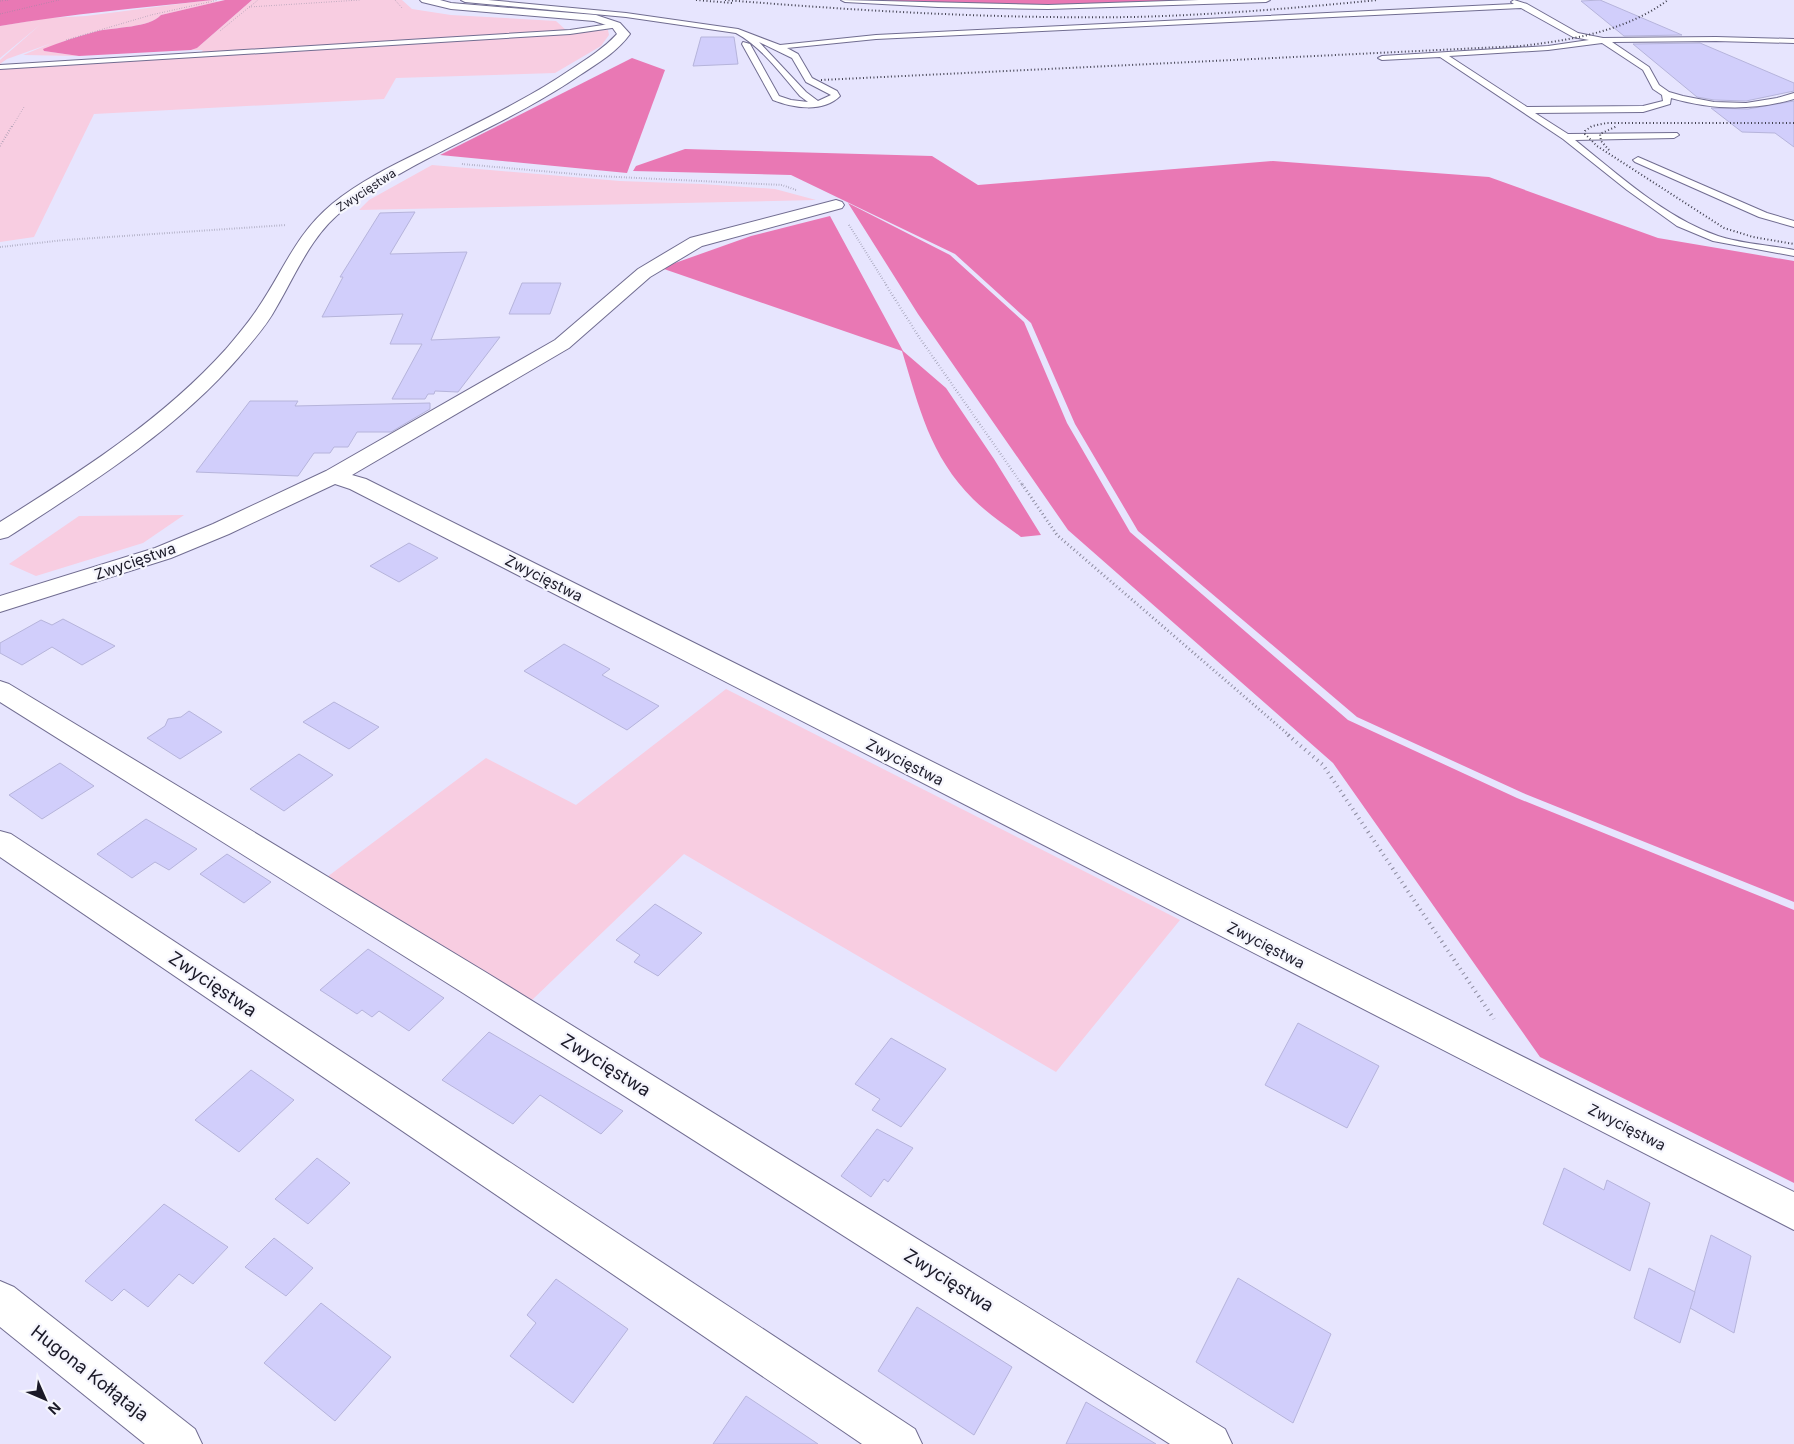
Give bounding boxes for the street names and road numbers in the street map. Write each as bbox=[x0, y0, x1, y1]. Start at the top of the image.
street label: Zwycięstwa bbox=[334, 165, 398, 215]
street label: Zwycięstwa bbox=[92, 538, 178, 584]
street label: Zwycięstwa bbox=[502, 550, 586, 606]
street label: Zwycięstwa bbox=[863, 734, 947, 790]
street label: Zwycięstwa bbox=[1224, 917, 1308, 973]
street label: Zwycięstwa bbox=[165, 947, 261, 1021]
street label: Zwycięstwa bbox=[557, 1029, 655, 1101]
street label: Zwycięstwa bbox=[1585, 1099, 1669, 1155]
street label: Zwycięstwa bbox=[900, 1244, 998, 1316]
street label: Hugona Kołłątaja bbox=[27, 1321, 153, 1425]

